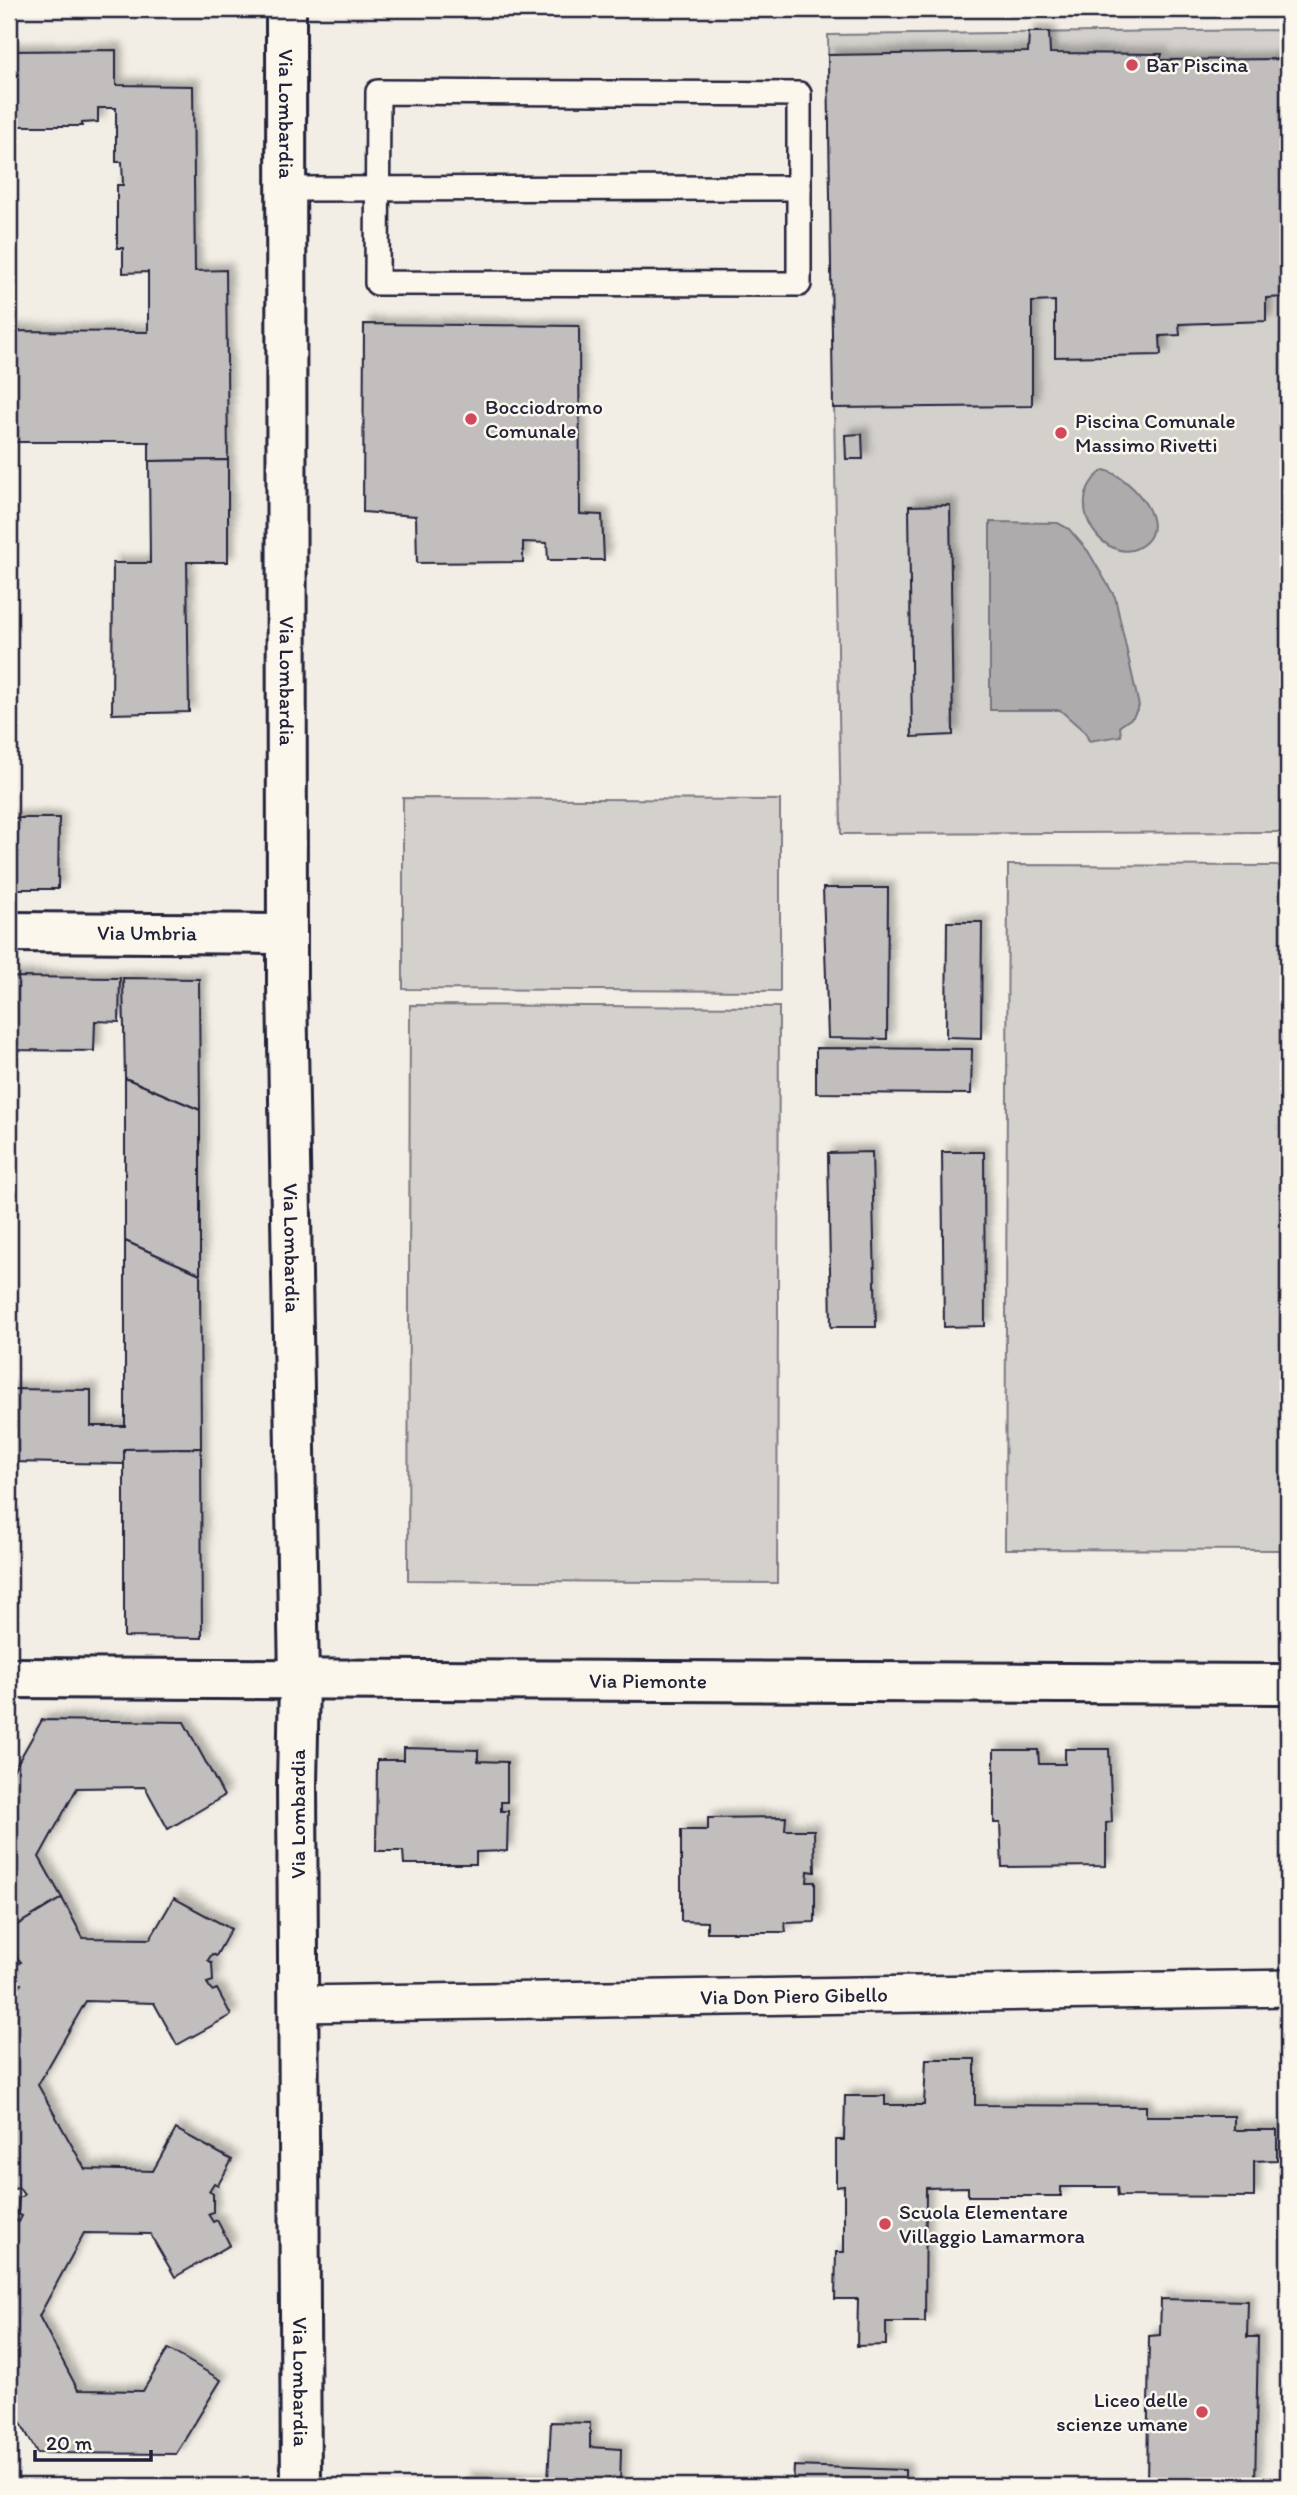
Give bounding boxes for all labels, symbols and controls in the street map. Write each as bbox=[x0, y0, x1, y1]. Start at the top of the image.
street label: Via Lombardia bbox=[274, 49, 299, 179]
place label: Bar Piscina bbox=[1146, 52, 1248, 77]
marker: Bar Piscina bbox=[1124, 57, 1140, 73]
place label: Bocciodromo Comunale bbox=[485, 394, 603, 443]
place label: Piscina Comunale Massimo Rivetti bbox=[1075, 408, 1236, 457]
marker: Bocciodromo Comunale bbox=[463, 411, 479, 427]
marker: Piscina Comunale Massimo Rivetti bbox=[1053, 425, 1069, 441]
street label: Via Lombardia bbox=[275, 616, 300, 746]
street label: Via Umbria bbox=[97, 920, 197, 945]
street label: Via Lombardia bbox=[278, 1183, 306, 1313]
street label: Via Piemonte bbox=[589, 1668, 707, 1693]
street label: Via Lombardia bbox=[285, 1749, 310, 1879]
street label: Via Don Piero Gibello bbox=[700, 1981, 888, 2010]
place label: Scuola Elementare Villaggio Lamarmora bbox=[899, 2199, 1085, 2248]
marker: Scuola Elementare Villaggio Lamarmora bbox=[877, 2216, 893, 2232]
street label: Via Lombardia bbox=[288, 2317, 314, 2447]
place label: Liceo delle scienze umane bbox=[1056, 2387, 1188, 2436]
marker: Liceo delle scienze umane bbox=[1194, 2404, 1210, 2420]
scale bar bbox=[35, 2418, 150, 2462]
text: 20 m bbox=[46, 2430, 93, 2455]

